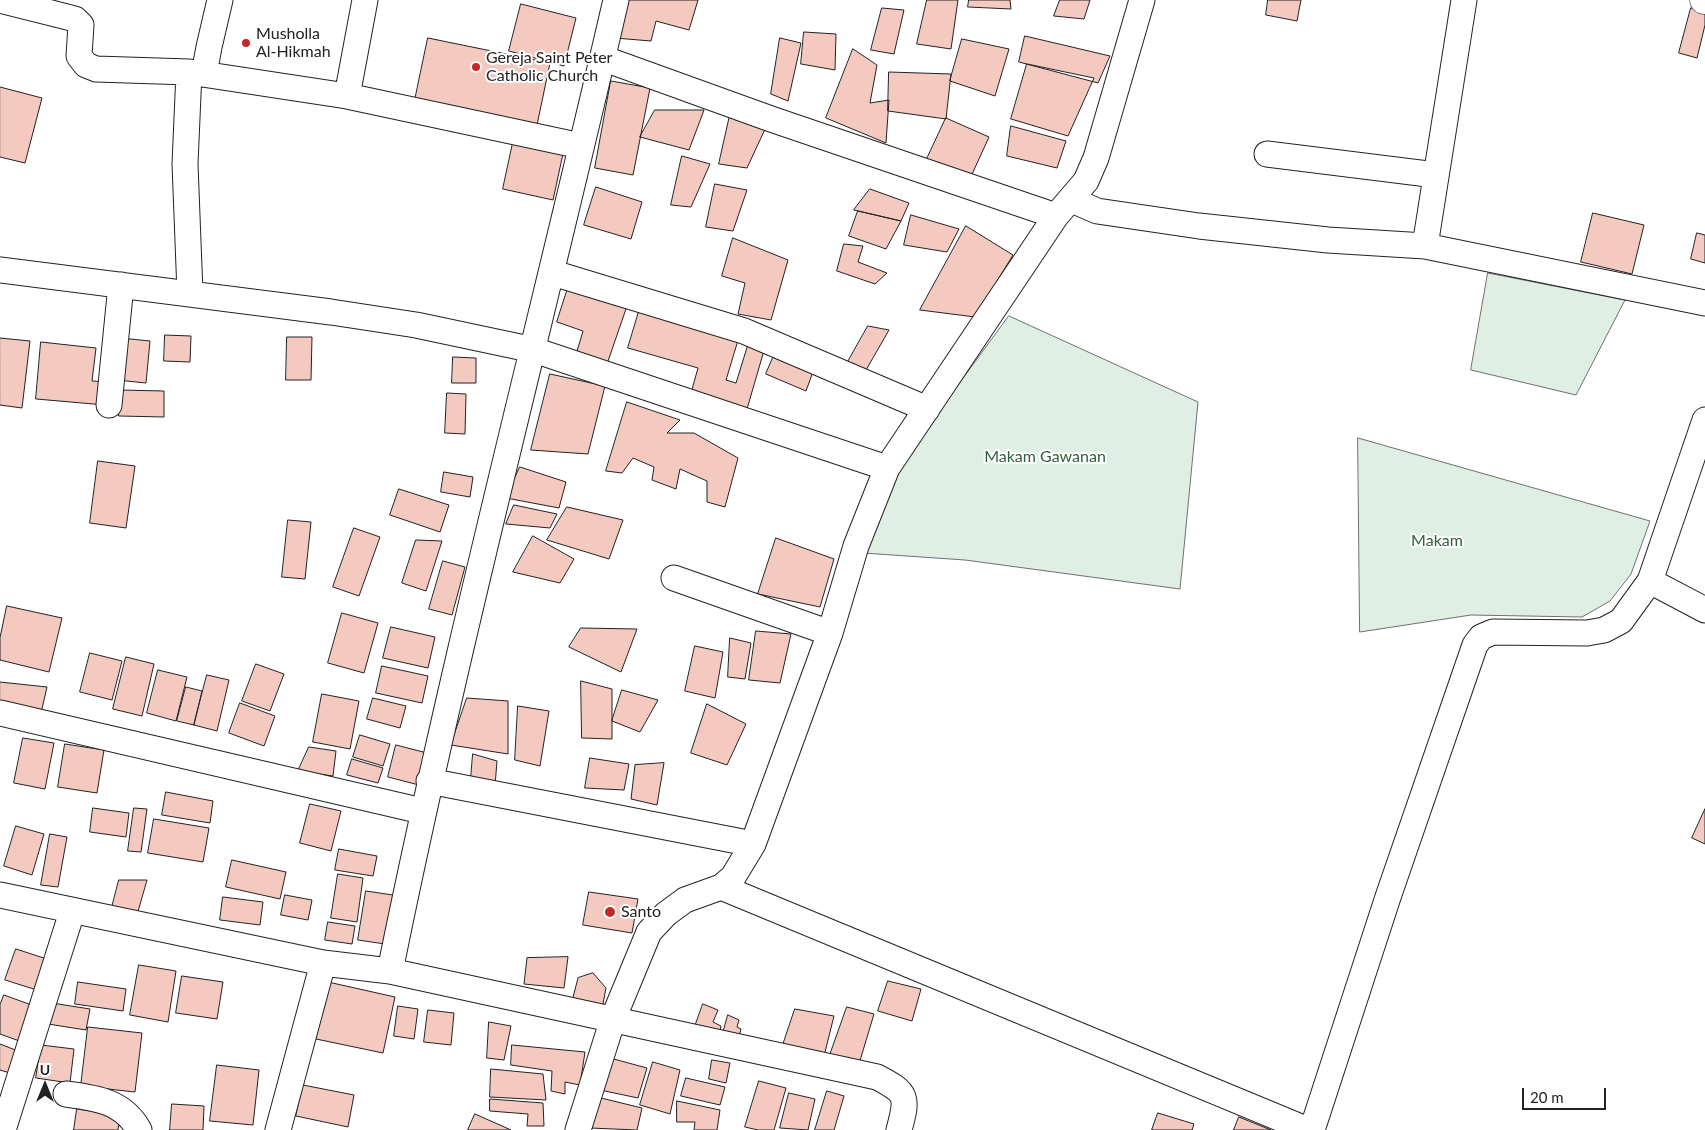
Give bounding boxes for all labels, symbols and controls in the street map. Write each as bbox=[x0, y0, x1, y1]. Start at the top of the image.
place label: Musholla Al-Hikmah bbox=[256, 24, 331, 62]
marker: Musholla Al-Hikmah bbox=[240, 37, 252, 49]
place label: Gereja Saint Peter Catholic Church bbox=[486, 48, 612, 86]
marker: Gereja Saint Peter Catholic Church bbox=[470, 61, 482, 73]
park label: Makam Gawanan bbox=[984, 447, 1106, 467]
park label: Makam bbox=[1411, 531, 1463, 551]
place label: Santo bbox=[621, 902, 661, 922]
marker: Santo bbox=[603, 905, 617, 919]
north arrow bbox=[20, 1060, 70, 1110]
text: U bbox=[40, 1061, 50, 1078]
scale bar bbox=[1525, 1078, 1609, 1110]
text: 20 m bbox=[1530, 1088, 1564, 1106]

